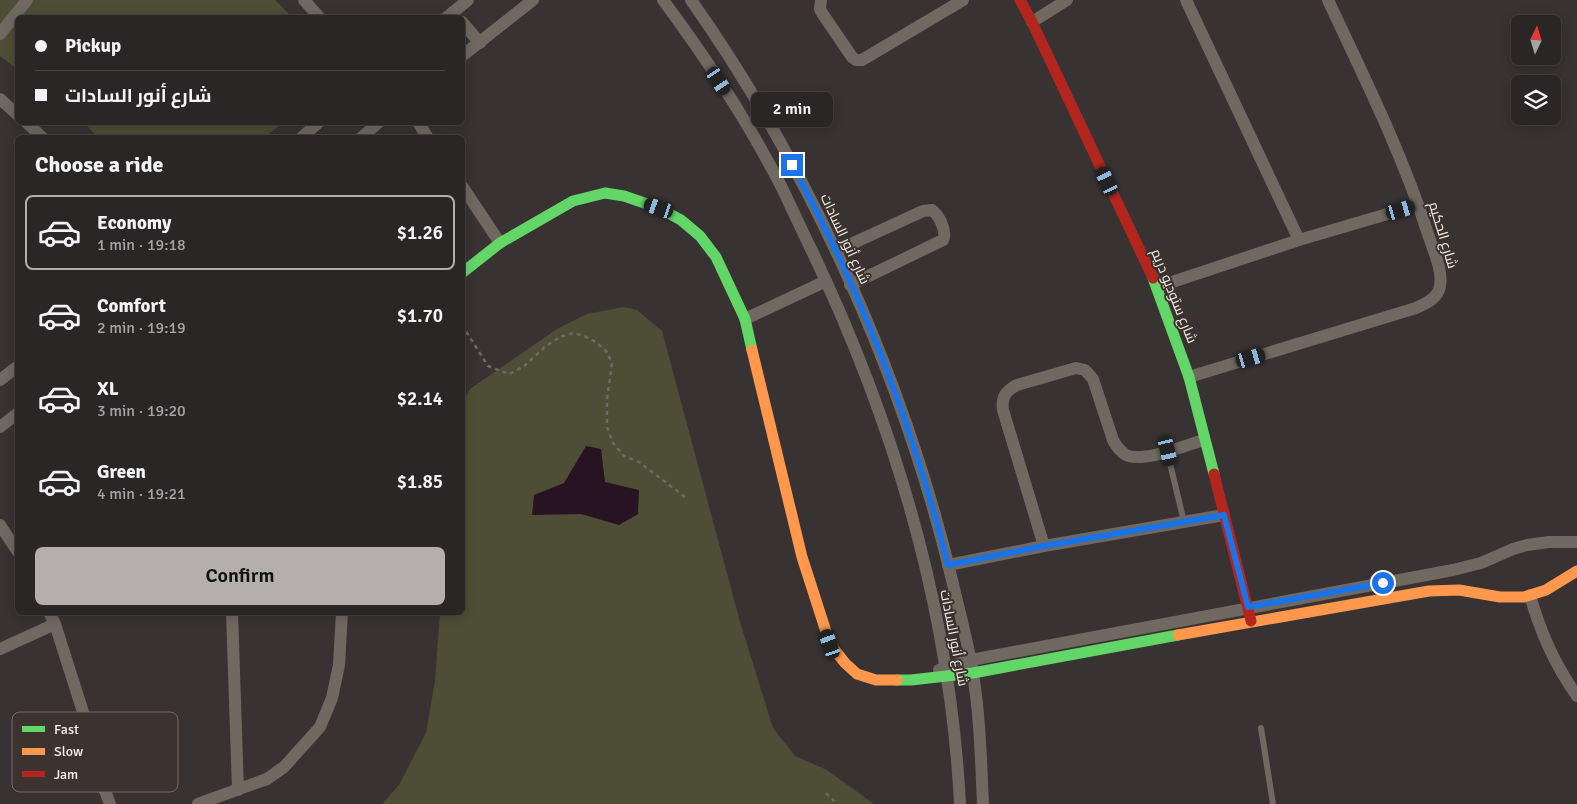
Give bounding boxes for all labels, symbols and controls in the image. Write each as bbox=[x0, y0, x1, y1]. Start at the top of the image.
north arrow bbox=[1511, 15, 1561, 65]
map controls bbox=[1511, 15, 1561, 125]
text: Pickup bbox=[65, 34, 121, 58]
car bbox=[704, 64, 733, 98]
button: layers bbox=[1511, 75, 1561, 125]
text: شارع أنور السادات bbox=[65, 84, 211, 108]
callout: 2 min bbox=[751, 92, 833, 128]
text: 2 min bbox=[773, 99, 811, 119]
text: Choose a ride bbox=[35, 151, 163, 178]
route end bbox=[781, 154, 803, 176]
car bbox=[1093, 164, 1120, 198]
street label: شارع أنور السادات bbox=[817, 191, 874, 287]
car bbox=[642, 196, 675, 220]
car bbox=[1384, 199, 1417, 221]
street label: شارع الحكيم bbox=[1424, 200, 1461, 271]
icon: car bbox=[37, 210, 82, 255]
text: Economy bbox=[97, 211, 171, 235]
text: $1.26 bbox=[397, 221, 443, 245]
text: 1 min · 19:18 bbox=[97, 235, 186, 255]
street label: شارع ستوديو دريم bbox=[1146, 246, 1201, 346]
icon: car bbox=[37, 293, 82, 338]
text: Comfort bbox=[97, 294, 166, 318]
text: $1.70 bbox=[397, 304, 443, 328]
text: 2 min · 19:19 bbox=[97, 318, 186, 338]
car bbox=[1234, 347, 1267, 369]
icon: car bbox=[37, 376, 82, 421]
text: XL bbox=[97, 377, 119, 401]
text: $2.14 bbox=[397, 387, 443, 411]
text: 3 min · 19:20 bbox=[97, 401, 186, 421]
car bbox=[1157, 435, 1178, 467]
icon: car bbox=[37, 459, 82, 504]
text: Green bbox=[97, 460, 146, 484]
text: $1.85 bbox=[397, 470, 443, 494]
text: 4 min · 19:21 bbox=[97, 484, 186, 504]
button: Confirm bbox=[35, 547, 445, 605]
route start bbox=[1372, 572, 1394, 594]
street label: شارع أنور السادات bbox=[936, 588, 973, 688]
car bbox=[818, 627, 841, 661]
legend bbox=[12, 712, 178, 792]
text: Fast bbox=[54, 721, 79, 738]
text: Slow bbox=[54, 743, 83, 760]
text: Jam bbox=[54, 766, 78, 783]

